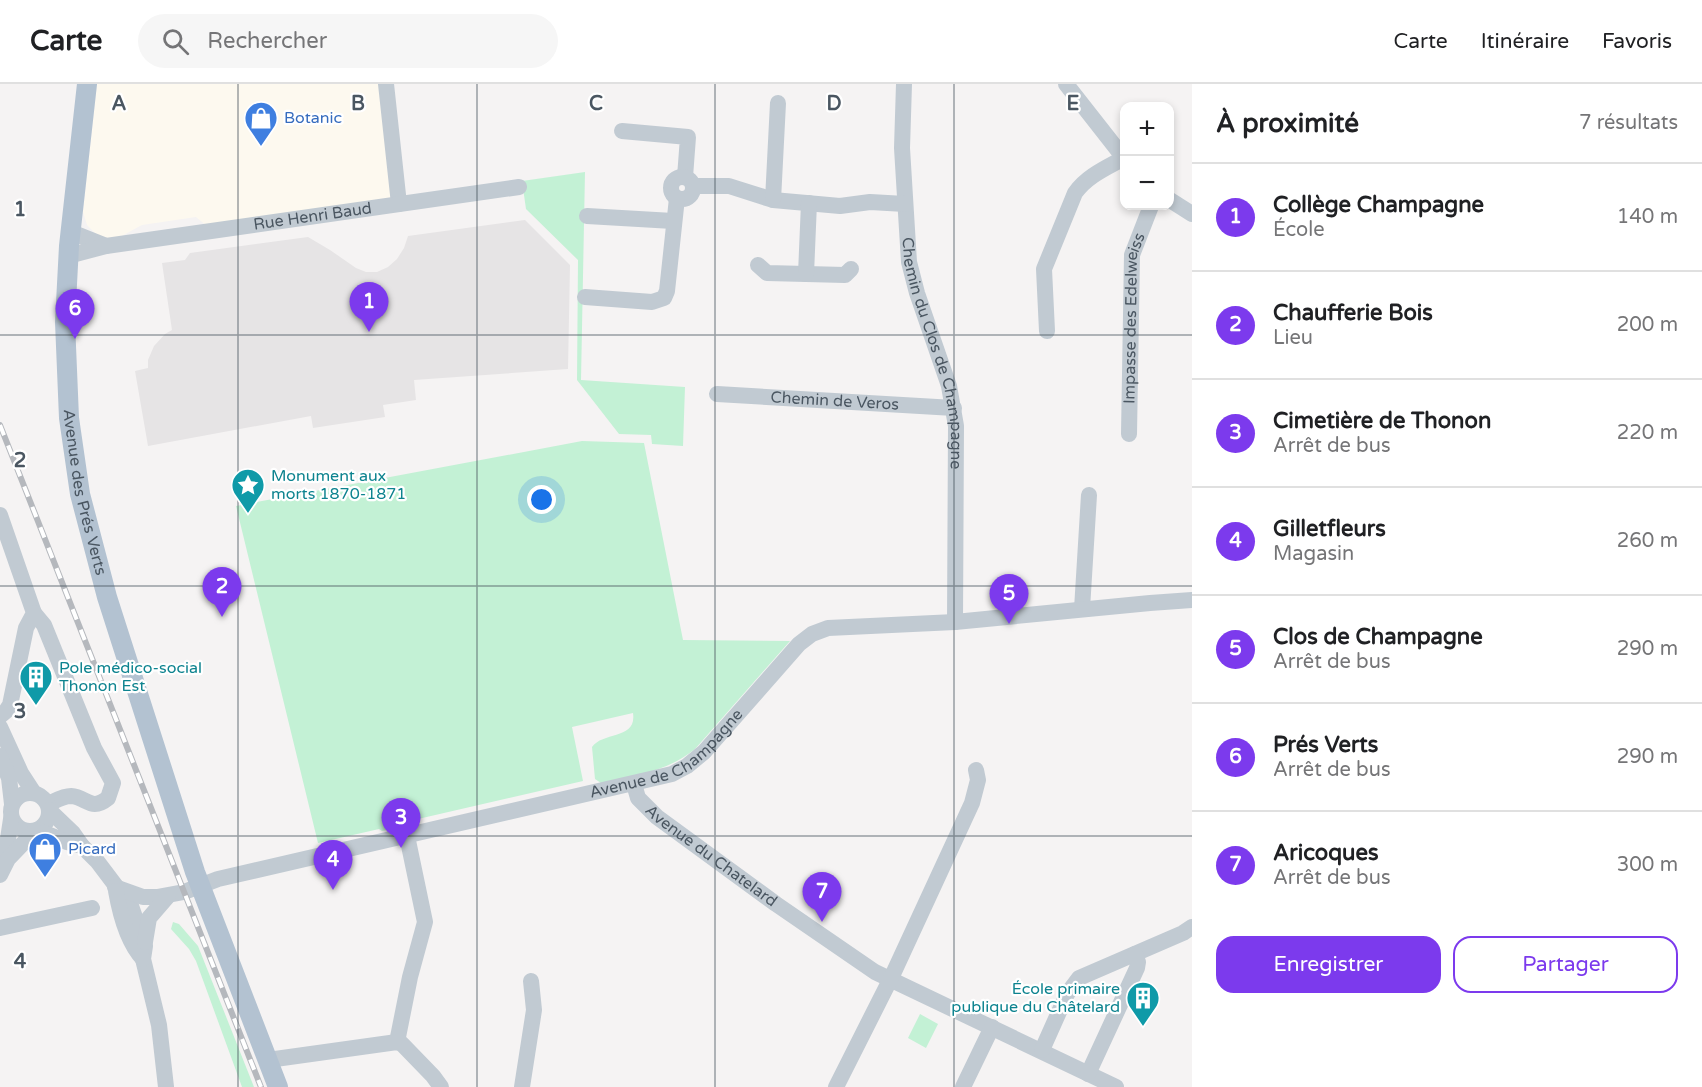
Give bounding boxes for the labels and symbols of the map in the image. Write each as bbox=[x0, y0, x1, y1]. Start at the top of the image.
text: A bbox=[112, 92, 127, 116]
text: B bbox=[351, 92, 365, 116]
text: C bbox=[589, 92, 603, 116]
text: D bbox=[826, 92, 842, 116]
text: E bbox=[1067, 92, 1080, 116]
shop icon: Botanic bbox=[243, 100, 279, 147]
place label: Botanic bbox=[284, 108, 342, 128]
text: 1 bbox=[14, 198, 26, 222]
street label: Rue Henri Baud bbox=[252, 198, 373, 235]
street label: Impasse des Edelweiss bbox=[1120, 230, 1150, 404]
street label: Chemin du Clos de Champagne bbox=[897, 237, 966, 469]
pin: 1 bbox=[350, 282, 388, 332]
pin: 6 bbox=[56, 290, 94, 339]
street label: Chemin de Veros bbox=[770, 387, 900, 415]
street label: Avenue des Prés Verts bbox=[59, 409, 111, 577]
text: 2 bbox=[14, 449, 26, 473]
place label: Monument aux morts 1870-1871 bbox=[271, 466, 406, 504]
place icon: Monument aux morts 1870-1871 bbox=[230, 467, 266, 514]
your location bbox=[527, 485, 556, 514]
pin: 2 bbox=[202, 568, 242, 617]
pin: 5 bbox=[990, 574, 1028, 624]
place label: Pole médico-social Thonon Est bbox=[59, 658, 202, 696]
building icon: Pole médico-social Thonon Est bbox=[18, 659, 54, 706]
text: 3 bbox=[14, 700, 26, 724]
street label: Avenue de Champagne bbox=[588, 705, 747, 803]
pin: 3 bbox=[382, 798, 420, 848]
street label: Avenue du Chatelard bbox=[641, 801, 781, 911]
shop icon: Picard bbox=[27, 831, 63, 878]
place label: Picard bbox=[68, 839, 116, 859]
pin: 4 bbox=[314, 840, 352, 890]
pin: 7 bbox=[802, 872, 842, 922]
text: 4 bbox=[14, 950, 27, 974]
place label: École primaire publique du Châtelard bbox=[951, 979, 1120, 1017]
building icon: École primaire publique du Châtelard bbox=[1125, 980, 1161, 1027]

